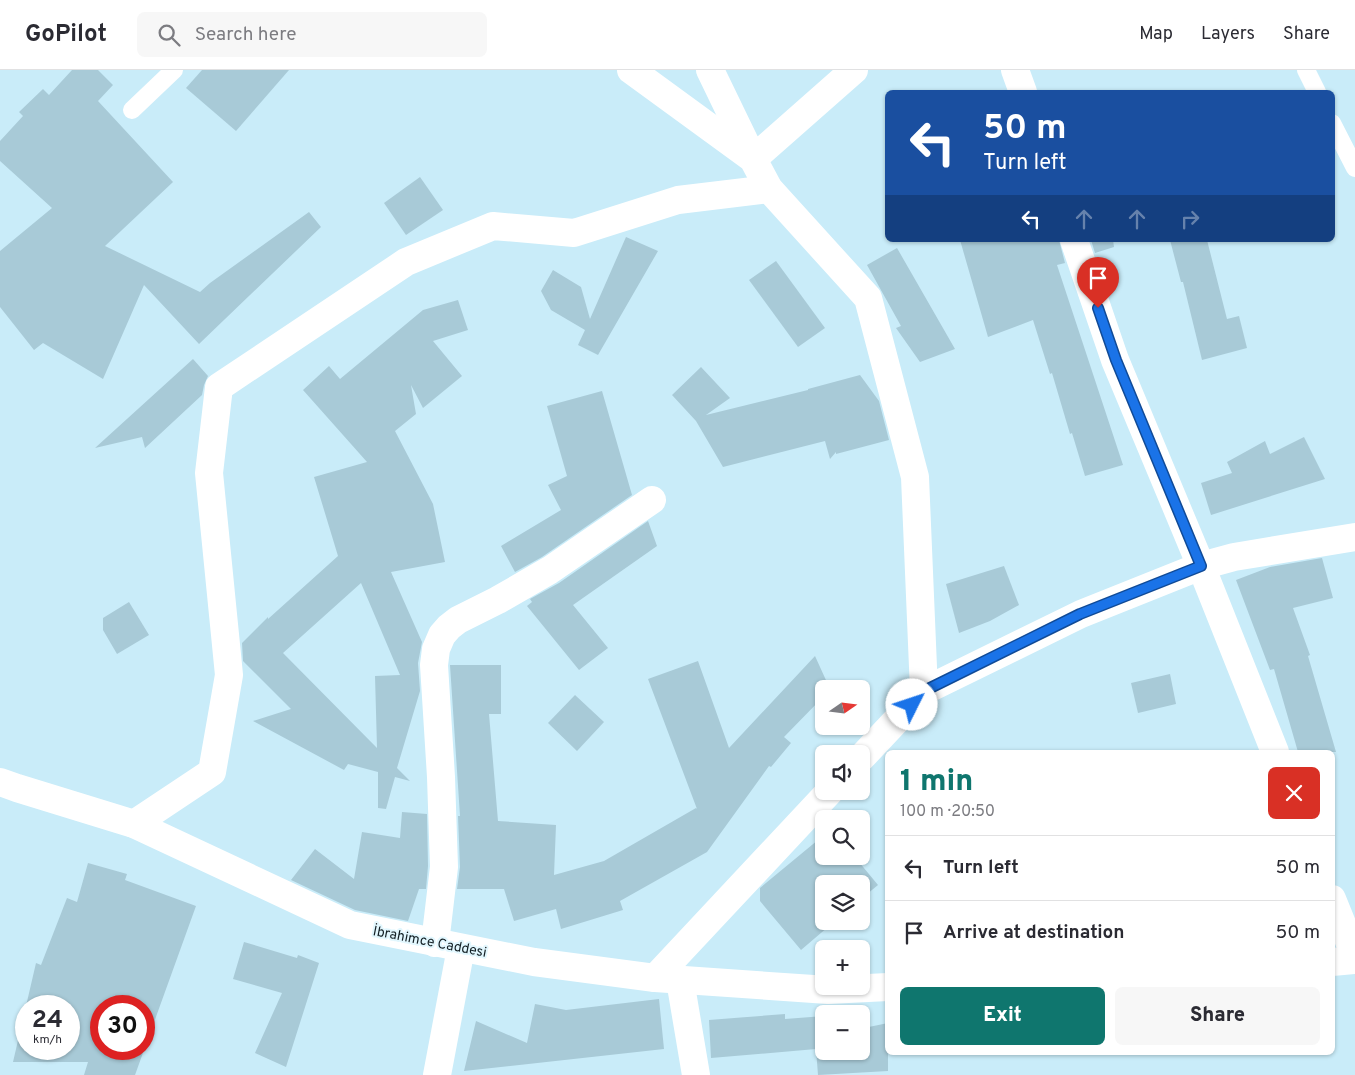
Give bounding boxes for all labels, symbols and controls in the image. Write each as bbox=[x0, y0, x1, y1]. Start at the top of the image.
search box bbox=[137, 12, 487, 57]
text: GoPilot bbox=[25, 20, 107, 50]
icon: search bbox=[155, 21, 183, 49]
text: Search here bbox=[195, 23, 296, 47]
text: Map bbox=[1139, 23, 1173, 46]
text: Layers bbox=[1201, 23, 1255, 46]
text: Share bbox=[1283, 23, 1330, 46]
text: 50 m bbox=[983, 107, 1067, 151]
icon: left bbox=[900, 110, 965, 175]
text: Turn left bbox=[983, 150, 1066, 177]
icon: left bbox=[1017, 205, 1045, 233]
icon: ahead bbox=[1070, 205, 1098, 233]
icon: ahead bbox=[1123, 205, 1151, 233]
icon: right bbox=[1176, 205, 1204, 233]
pin bbox=[1077, 257, 1119, 308]
icon: arrive bbox=[1084, 264, 1112, 292]
position arrow bbox=[885, 678, 937, 730]
north arrow bbox=[815, 680, 870, 735]
map controls bbox=[815, 680, 870, 1060]
button: sound bbox=[815, 745, 870, 800]
text: 1 min bbox=[900, 764, 973, 801]
button: close bbox=[1268, 767, 1320, 819]
text: 100 m · 20:50 bbox=[900, 802, 995, 822]
button: search bbox=[815, 810, 870, 865]
icon: left bbox=[900, 854, 928, 882]
text: Turn left bbox=[943, 856, 1019, 880]
text: 50 m bbox=[1275, 856, 1320, 880]
button: layers bbox=[815, 875, 870, 930]
icon: arrive bbox=[900, 919, 928, 947]
text: Arrive at destination bbox=[943, 921, 1124, 945]
text: 50 m bbox=[1275, 921, 1320, 945]
street label: İbrahimce Caddesi bbox=[371, 922, 488, 962]
button: + bbox=[815, 940, 870, 995]
button: Exit bbox=[900, 987, 1105, 1045]
button: Share bbox=[1115, 987, 1320, 1045]
speed limit sign: 30 bbox=[90, 995, 155, 1060]
text: 24 bbox=[32, 1005, 63, 1037]
button: − bbox=[815, 1005, 870, 1060]
text: km/h bbox=[33, 1032, 62, 1048]

